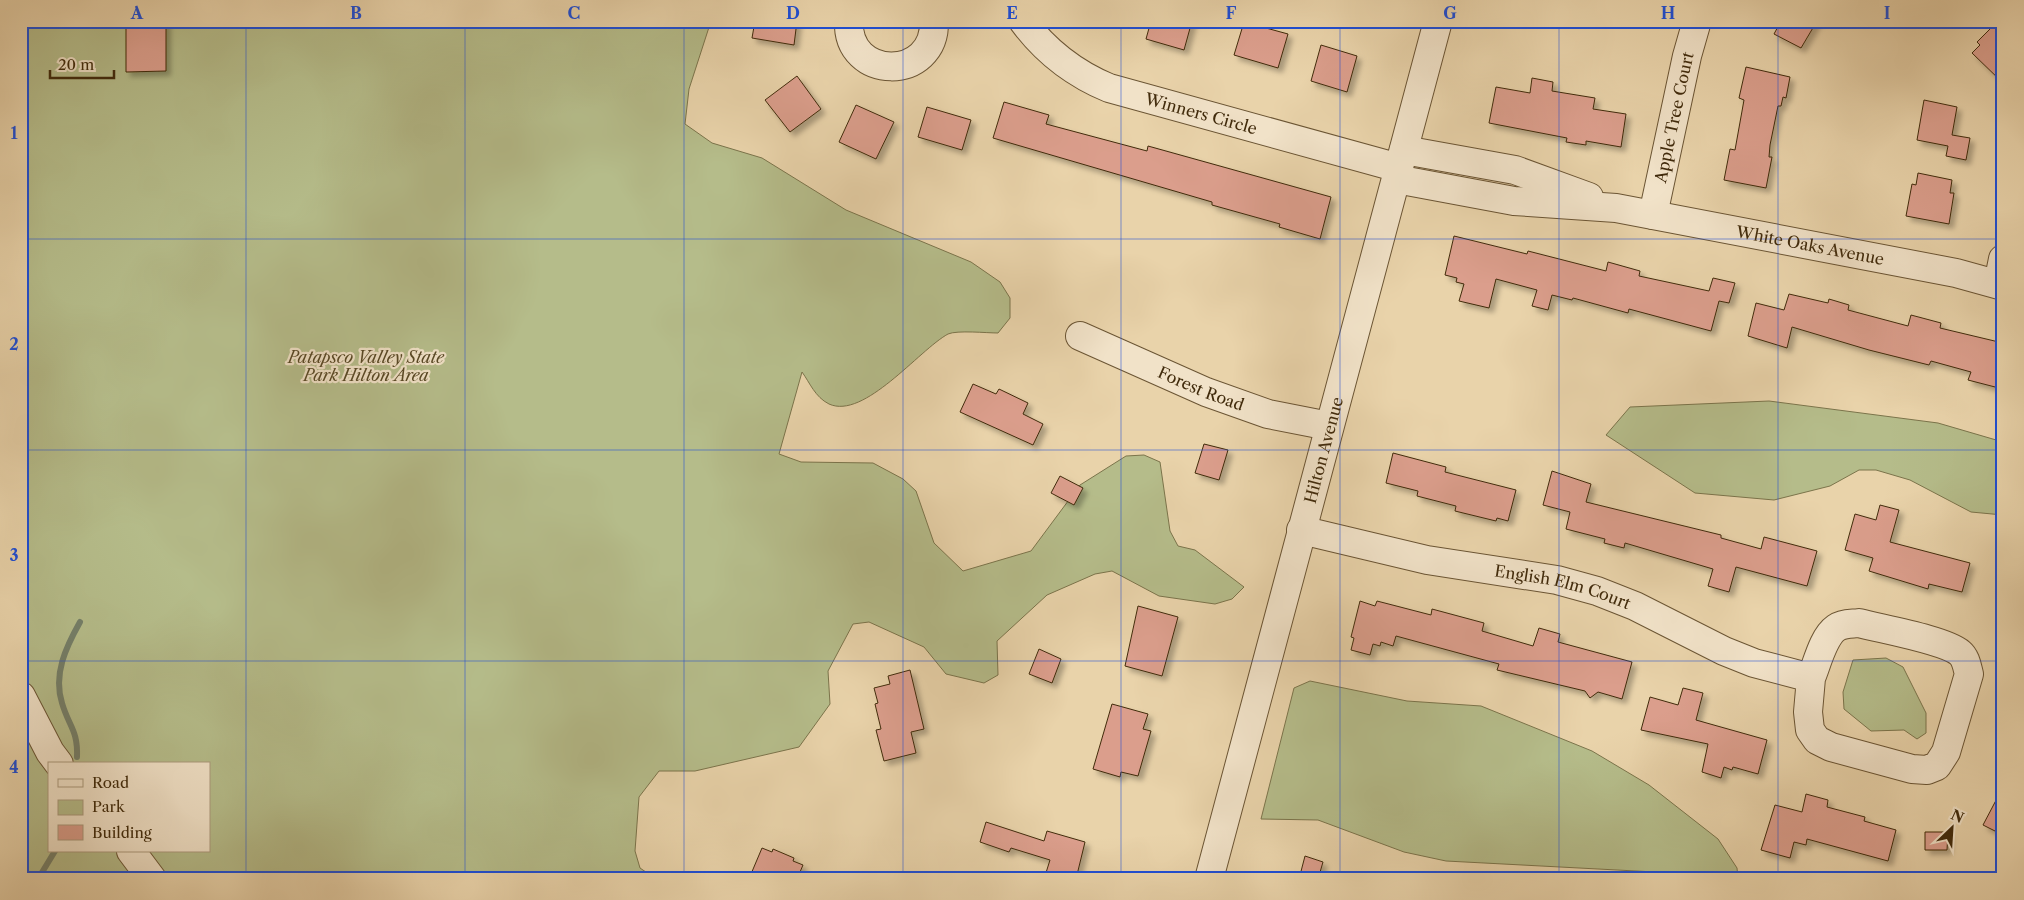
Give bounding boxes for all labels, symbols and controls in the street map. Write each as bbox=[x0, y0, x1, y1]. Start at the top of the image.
text: A bbox=[130, 3, 144, 23]
text: B bbox=[350, 3, 362, 23]
text: C bbox=[568, 3, 580, 23]
text: D bbox=[786, 3, 800, 23]
text: E bbox=[1006, 3, 1018, 23]
text: F bbox=[1226, 3, 1237, 23]
text: G bbox=[1443, 3, 1457, 23]
text: H bbox=[1661, 3, 1675, 23]
text: I bbox=[1884, 3, 1891, 23]
scale bar bbox=[50, 48, 114, 80]
street label: Apple Tree Court bbox=[1650, 49, 1698, 185]
text: 20 m bbox=[58, 55, 94, 74]
street label: Winners Circle bbox=[1142, 88, 1259, 138]
text: 1 bbox=[10, 123, 18, 143]
street label: White Oaks Avenue bbox=[1734, 221, 1886, 269]
text: 2 bbox=[9, 334, 19, 354]
park label: Patapsco Valley State Park Hilton Area bbox=[286, 347, 445, 385]
street label: Forest Road bbox=[1155, 362, 1247, 415]
street label: Hilton Avenue bbox=[1300, 395, 1347, 505]
text: 3 bbox=[9, 545, 19, 565]
street label: English Elm Court bbox=[1493, 561, 1634, 613]
text: 4 bbox=[9, 757, 19, 777]
legend bbox=[48, 762, 210, 852]
text: Road bbox=[92, 773, 129, 792]
text: Park bbox=[92, 797, 126, 816]
north arrow bbox=[1926, 802, 1976, 852]
text: N bbox=[1948, 805, 1967, 827]
text: Building bbox=[92, 823, 152, 842]

